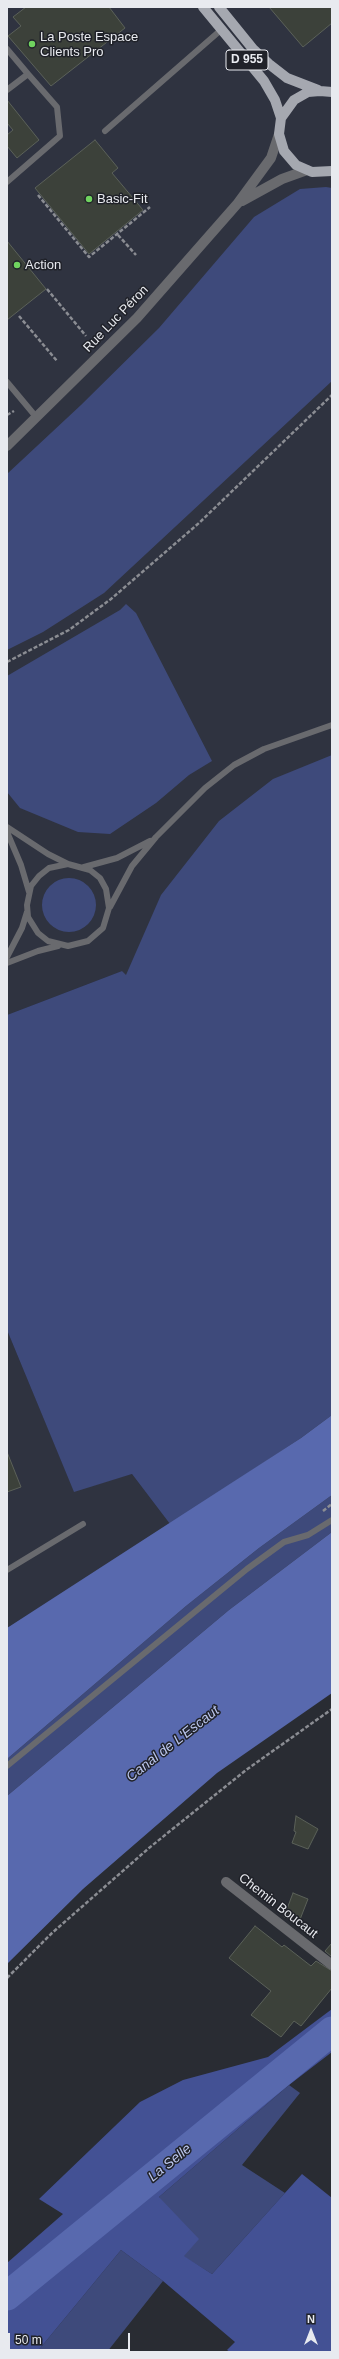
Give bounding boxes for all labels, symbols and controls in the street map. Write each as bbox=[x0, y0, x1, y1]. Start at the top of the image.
place label: La Poste Espace Clients Pro bbox=[40, 29, 138, 60]
marker: La Poste Espace Clients Pro bbox=[27, 39, 37, 49]
road number: D 955 bbox=[226, 50, 268, 70]
place label: Basic-Fit bbox=[97, 191, 148, 207]
marker: Basic-Fit bbox=[84, 194, 94, 204]
place label: Action bbox=[25, 257, 61, 273]
marker: Action bbox=[12, 260, 22, 270]
street label: Rue Luc Péron bbox=[80, 282, 152, 356]
water label: Canal de L'Escaut bbox=[123, 1703, 223, 1785]
street label: Chemin Boucaut bbox=[235, 1870, 321, 1942]
water label: La Selle bbox=[145, 2141, 195, 2185]
north arrow bbox=[291, 2311, 331, 2351]
text: N bbox=[307, 2313, 315, 2325]
scale bar bbox=[10, 2325, 132, 2351]
text: 50 m bbox=[15, 2333, 42, 2347]

